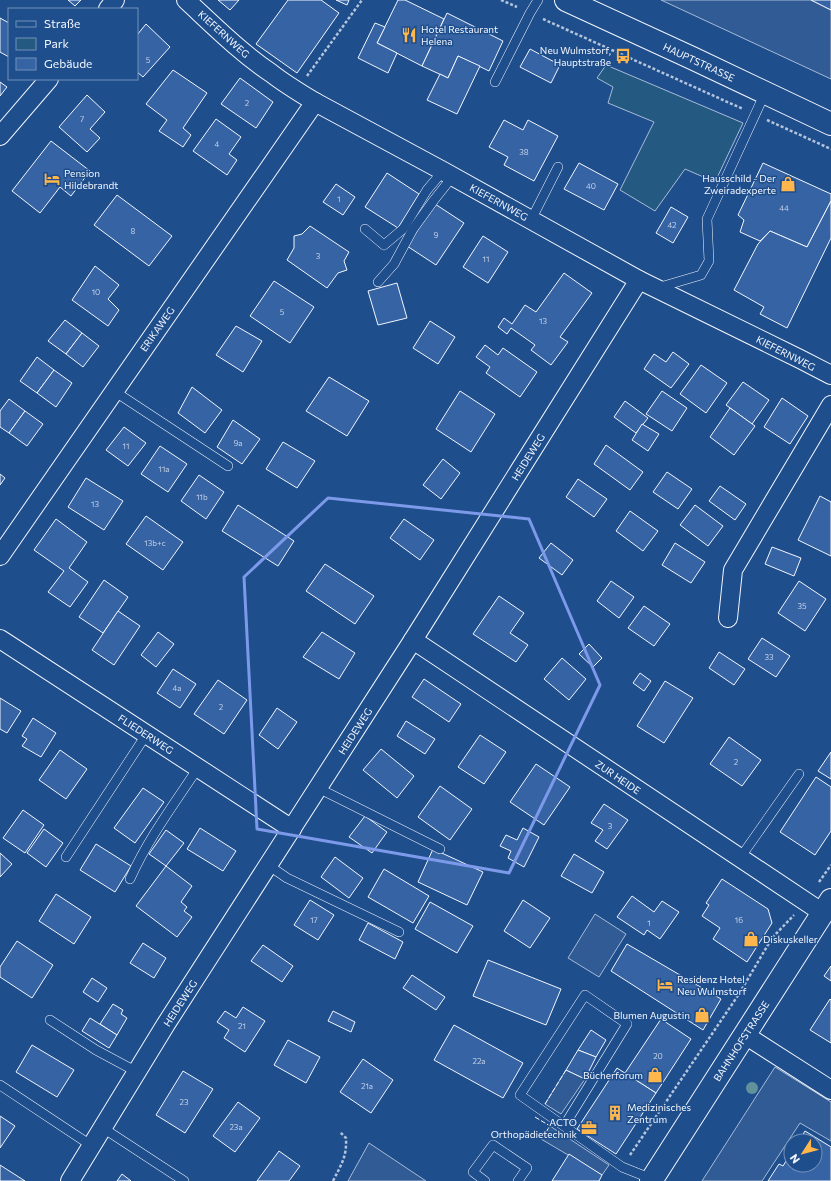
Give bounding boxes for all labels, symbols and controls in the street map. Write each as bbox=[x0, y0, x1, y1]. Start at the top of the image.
legend bbox=[8, 8, 138, 80]
street label: KIEFERNWEG bbox=[196, 8, 252, 60]
text: Straße bbox=[44, 16, 80, 30]
place label: Hotel Restaurant Helena bbox=[421, 23, 498, 47]
restaurant icon: Hotel Restaurant Helena bbox=[400, 26, 418, 44]
text: Park bbox=[44, 36, 70, 50]
street label: HAUPTSTRASSE bbox=[661, 40, 737, 84]
place label: Neu Wulmstorf, Hauptstraße bbox=[540, 44, 611, 68]
bus stop icon: Neu Wulmstorf, Hauptstraße bbox=[614, 47, 632, 65]
house number: 5 bbox=[146, 55, 151, 65]
text: Gebäude bbox=[44, 56, 92, 70]
house number: 2 bbox=[245, 98, 250, 108]
house number: 7 bbox=[80, 114, 84, 124]
house number: 4 bbox=[215, 139, 220, 149]
house number: 38 bbox=[519, 147, 529, 157]
place label: Pension Hildebrandt bbox=[64, 167, 118, 191]
hotel icon: Pension Hildebrandt bbox=[43, 170, 61, 188]
place label: Hausschild - Der Zweiradexperte bbox=[702, 172, 776, 196]
shop icon: Hausschild - Der Zweiradexperte bbox=[779, 175, 797, 193]
street label: KIEFERNWEG bbox=[468, 181, 530, 223]
house number: 40 bbox=[586, 181, 596, 191]
house number: 1 bbox=[337, 194, 341, 204]
house number: 44 bbox=[779, 203, 789, 213]
house number: 42 bbox=[667, 220, 677, 230]
house number: 8 bbox=[131, 226, 136, 236]
house number: 9 bbox=[434, 230, 439, 240]
house number: 3 bbox=[316, 251, 321, 261]
house number: 11 bbox=[483, 254, 489, 264]
house number: 10 bbox=[92, 287, 100, 297]
street label: ERIKAWEG bbox=[137, 304, 177, 354]
house number: 5 bbox=[280, 307, 285, 317]
house number: 13 bbox=[539, 316, 547, 326]
street label: KIEFERNWEG bbox=[754, 333, 818, 373]
street label: HEIDEWEG bbox=[509, 431, 547, 483]
house number: 9a bbox=[233, 438, 243, 448]
house number: 11 bbox=[123, 441, 129, 451]
house number: 11a bbox=[158, 464, 170, 474]
house number: 11b bbox=[196, 492, 208, 502]
house number: 13 bbox=[91, 499, 99, 509]
house number: 13b+c bbox=[144, 538, 166, 548]
house number: 35 bbox=[797, 601, 807, 611]
house number: 33 bbox=[764, 652, 774, 662]
house number: 4a bbox=[173, 683, 181, 693]
house number: 2 bbox=[219, 702, 224, 712]
street label: HEIDEWEG bbox=[336, 706, 374, 756]
street label: FLIEDERWEG bbox=[116, 712, 176, 756]
street label: ZUR HEIDE bbox=[593, 757, 643, 797]
house number: 2 bbox=[734, 757, 739, 767]
house number: 3 bbox=[608, 821, 613, 831]
house number: 17 bbox=[310, 915, 318, 925]
house number: 16 bbox=[735, 915, 743, 925]
house number: 1 bbox=[647, 918, 651, 928]
shop icon: Diskuskeller bbox=[742, 930, 760, 948]
place label: Diskuskeller bbox=[763, 933, 818, 945]
place label: Residenz Hotel Neu Wulmstorf bbox=[677, 973, 746, 997]
hotel icon: Residenz Hotel Neu Wulmstorf bbox=[656, 976, 674, 994]
street label: HEIDEWEG bbox=[161, 978, 199, 1028]
street label: BAHNHOFSTRASSE bbox=[711, 999, 771, 1083]
shop icon: Blumen Augustin bbox=[693, 1006, 711, 1024]
place label: Blumen Augustin bbox=[613, 1009, 690, 1021]
house number: 21 bbox=[238, 1021, 246, 1031]
house number: 20 bbox=[653, 1051, 663, 1061]
house number: 22a bbox=[472, 1056, 486, 1066]
shop icon: Bücherforum bbox=[646, 1066, 664, 1084]
place label: Bücherforum bbox=[583, 1069, 643, 1081]
house number: 21a bbox=[361, 1081, 373, 1091]
house number: 23 bbox=[180, 1097, 189, 1107]
place label: Medizinisches Zentrum bbox=[627, 1101, 692, 1125]
building icon: Medizinisches Zentrum bbox=[606, 1104, 624, 1122]
place label: ACTO Orthopädietechnik bbox=[491, 1116, 578, 1140]
office icon: ACTO Orthopädietechnik bbox=[580, 1119, 598, 1137]
house number: 23a bbox=[229, 1122, 243, 1132]
north arrow bbox=[783, 1133, 823, 1173]
text: N bbox=[787, 1152, 802, 1166]

